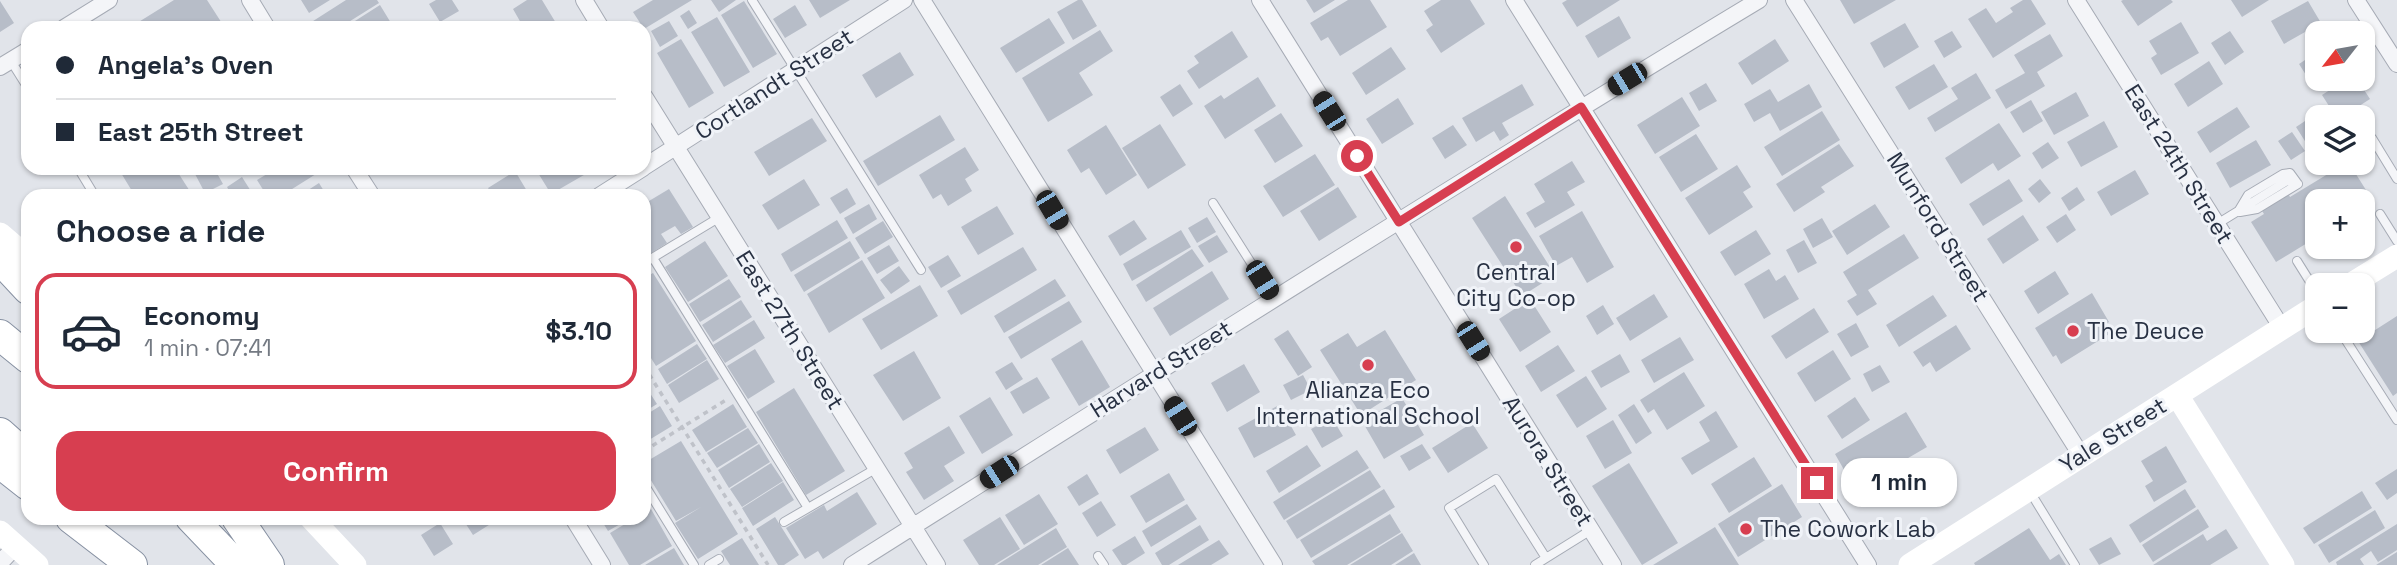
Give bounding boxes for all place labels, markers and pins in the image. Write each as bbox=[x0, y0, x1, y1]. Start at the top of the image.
marker: Central City Co-op bbox=[1508, 239, 1524, 255]
place label: Central City Co-op bbox=[1456, 257, 1576, 313]
place label: The Deuce bbox=[2087, 316, 2204, 346]
marker: The Deuce bbox=[2065, 323, 2081, 339]
marker: Alianza Eco International School bbox=[1360, 357, 1376, 373]
place label: Alianza Eco International School bbox=[1256, 375, 1480, 431]
place label: The Cowork Lab bbox=[1760, 514, 1936, 544]
marker: The Cowork Lab bbox=[1738, 521, 1754, 537]

